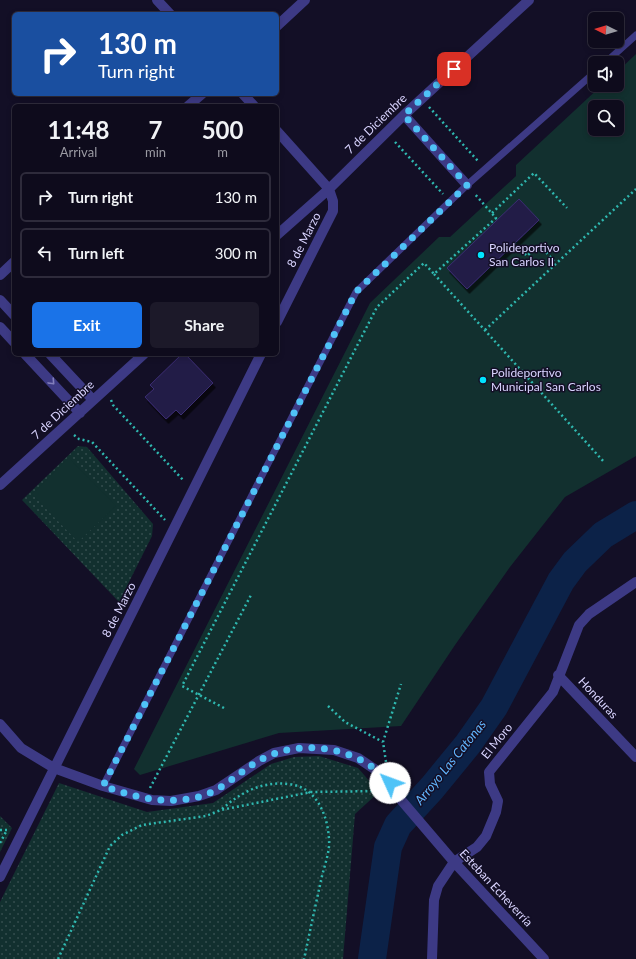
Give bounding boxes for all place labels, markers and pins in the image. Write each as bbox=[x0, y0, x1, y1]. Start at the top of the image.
pin bbox=[437, 52, 471, 86]
place label: Polideportivo San Carlos II bbox=[489, 240, 560, 269]
marker: Polideportivo San Carlos II bbox=[476, 250, 486, 260]
place label: Polideportivo Municipal San Carlos bbox=[491, 365, 601, 394]
marker: Polideportivo Municipal San Carlos bbox=[478, 375, 488, 385]

